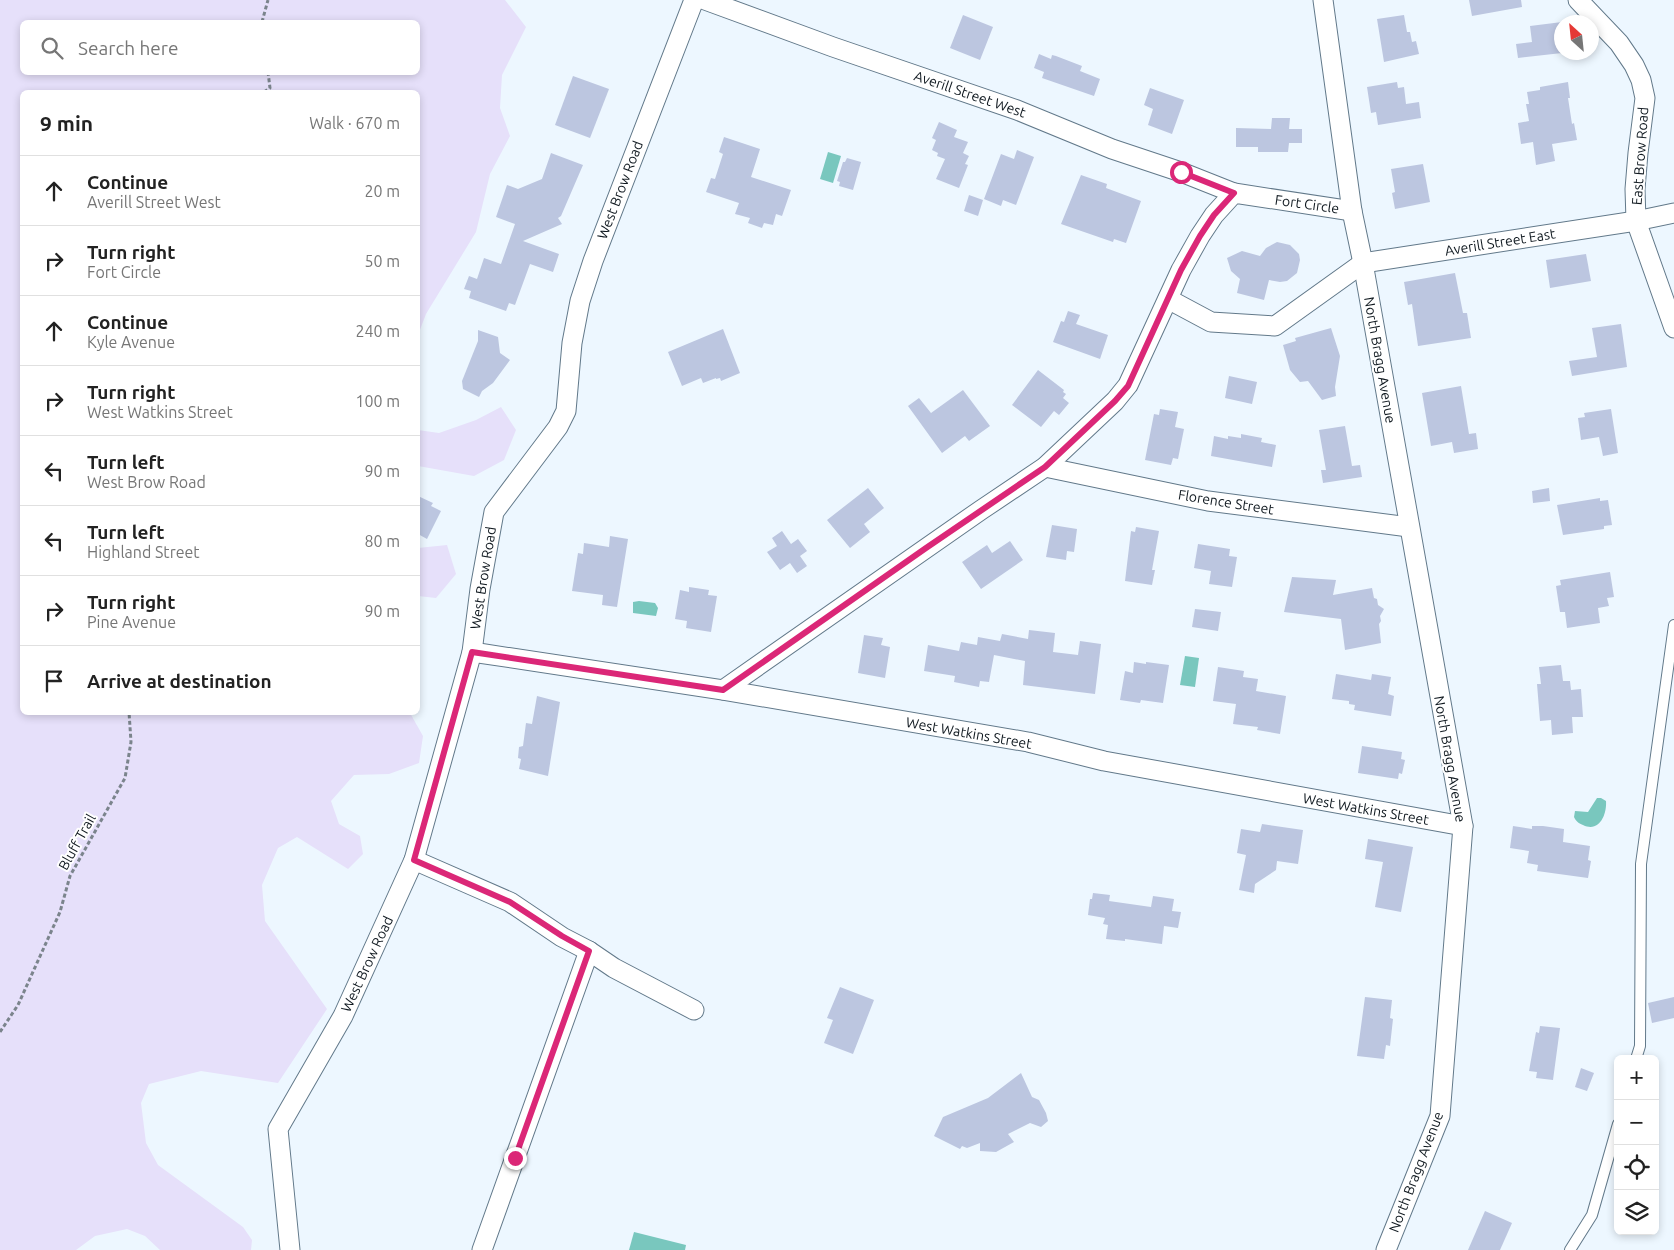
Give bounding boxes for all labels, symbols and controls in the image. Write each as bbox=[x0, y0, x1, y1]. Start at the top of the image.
north arrow bbox=[1554, 15, 1599, 60]
search box bbox=[20, 20, 420, 75]
icon: search bbox=[38, 34, 66, 62]
text: Search here bbox=[78, 37, 178, 59]
street label: Averill Street West bbox=[912, 67, 1028, 121]
street label: East Brow Road bbox=[1629, 106, 1651, 206]
text: 9 min bbox=[40, 111, 93, 135]
text: Walk · 670 m bbox=[309, 114, 400, 132]
street label: West Brow Road bbox=[594, 139, 646, 241]
route start bbox=[1170, 161, 1193, 184]
text: Continue bbox=[87, 171, 168, 193]
icon: ahead bbox=[40, 177, 68, 205]
text: 20 m bbox=[364, 182, 400, 200]
street label: Fort Circle bbox=[1274, 192, 1340, 216]
text: Averill Street West bbox=[87, 193, 221, 211]
street label: Averill Street East bbox=[1444, 225, 1557, 259]
text: Turn right bbox=[87, 241, 175, 263]
icon: right bbox=[40, 247, 68, 275]
text: 50 m bbox=[364, 252, 400, 270]
text: Fort Circle bbox=[87, 263, 161, 281]
street label: North Bragg Avenue bbox=[1361, 296, 1399, 424]
text: Continue bbox=[87, 311, 168, 333]
icon: ahead bbox=[40, 317, 68, 345]
text: 240 m bbox=[355, 322, 400, 340]
text: Kyle Avenue bbox=[87, 333, 175, 351]
text: Turn right bbox=[87, 381, 175, 403]
icon: right bbox=[40, 387, 68, 415]
text: 100 m bbox=[355, 392, 400, 410]
text: West Watkins Street bbox=[87, 403, 233, 421]
text: Turn left bbox=[87, 451, 165, 473]
icon: left bbox=[40, 457, 68, 485]
text: 90 m bbox=[364, 462, 400, 480]
text: West Brow Road bbox=[87, 473, 206, 491]
street label: Florence Street bbox=[1177, 487, 1276, 518]
text: Turn left bbox=[87, 521, 165, 543]
street label: West Brow Road bbox=[467, 525, 499, 631]
icon: left bbox=[40, 527, 68, 555]
text: 80 m bbox=[364, 532, 400, 550]
text: Highland Street bbox=[87, 543, 200, 561]
text: Turn right bbox=[87, 591, 175, 613]
icon: right bbox=[40, 597, 68, 625]
text: 90 m bbox=[364, 602, 400, 620]
text: Pine Avenue bbox=[87, 613, 176, 631]
icon: arrive bbox=[40, 667, 68, 695]
text: Arrive at destination bbox=[87, 670, 272, 692]
street label: North Bragg Avenue bbox=[1431, 695, 1469, 823]
street label: West Watkins Street bbox=[905, 714, 1034, 752]
street label: West Watkins Street bbox=[1302, 790, 1431, 828]
street label: Bluff Trail bbox=[55, 811, 99, 873]
street label: West Brow Road bbox=[338, 914, 396, 1014]
map controls bbox=[1614, 1055, 1659, 1235]
button: + bbox=[1614, 1055, 1659, 1100]
button: − bbox=[1614, 1100, 1659, 1145]
street label: North Bragg Avenue bbox=[1386, 1109, 1446, 1235]
button: locate bbox=[1614, 1145, 1659, 1190]
route end bbox=[504, 1147, 527, 1170]
button: layers bbox=[1614, 1190, 1659, 1235]

